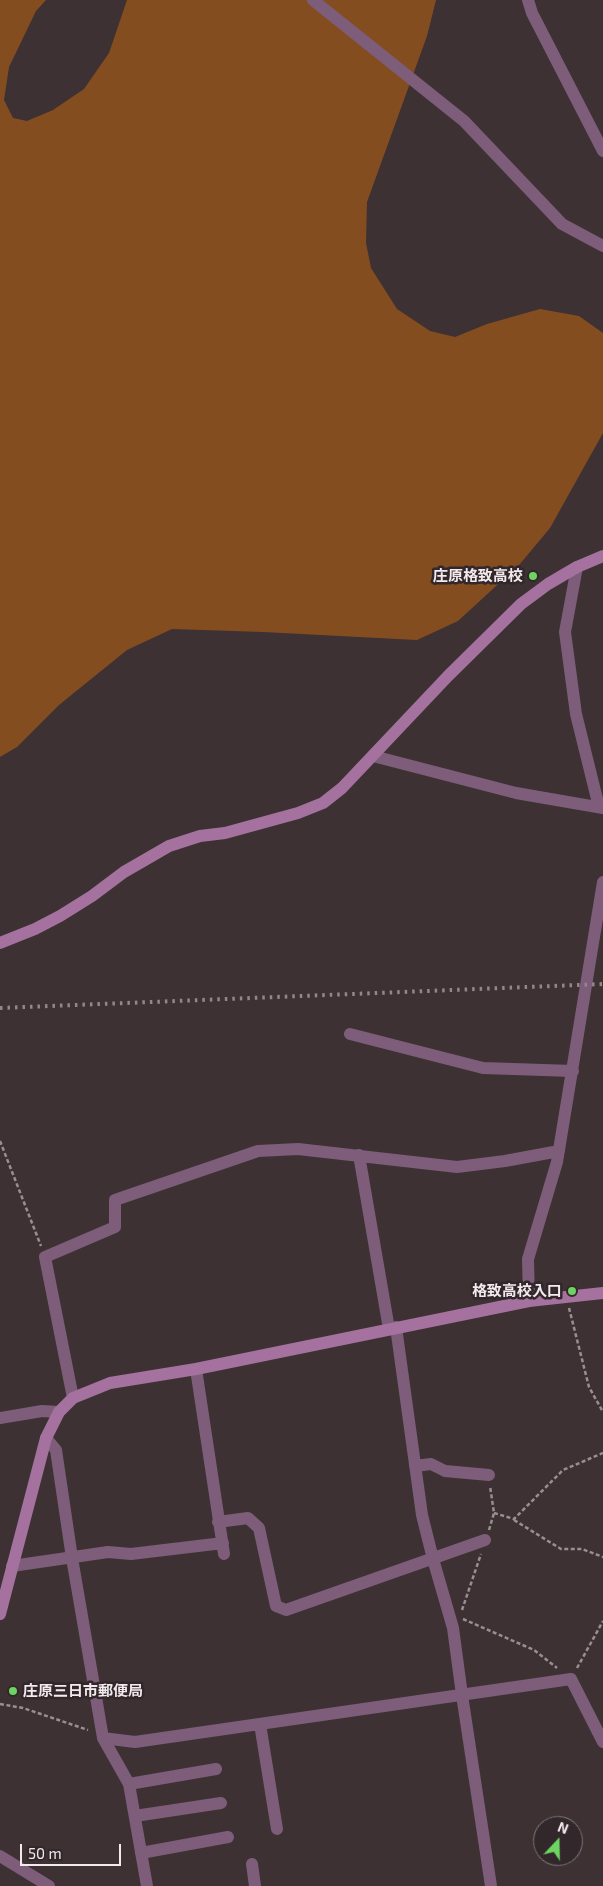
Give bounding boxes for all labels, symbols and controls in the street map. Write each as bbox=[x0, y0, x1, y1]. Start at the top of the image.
place label: 庄原格致高校 bbox=[433, 567, 523, 585]
marker: 庄原格致高校 bbox=[527, 570, 539, 582]
place label: 格致高校入口 bbox=[472, 1282, 562, 1300]
marker: 格致高校入口 bbox=[566, 1285, 578, 1297]
place label: 庄原三日市郵便局 bbox=[23, 1682, 143, 1700]
marker: 庄原三日市郵便局 bbox=[7, 1685, 19, 1697]
north arrow bbox=[533, 1816, 583, 1866]
text: N bbox=[555, 1818, 571, 1837]
scale bar bbox=[22, 1834, 124, 1866]
text: 50 m bbox=[28, 1844, 62, 1862]

